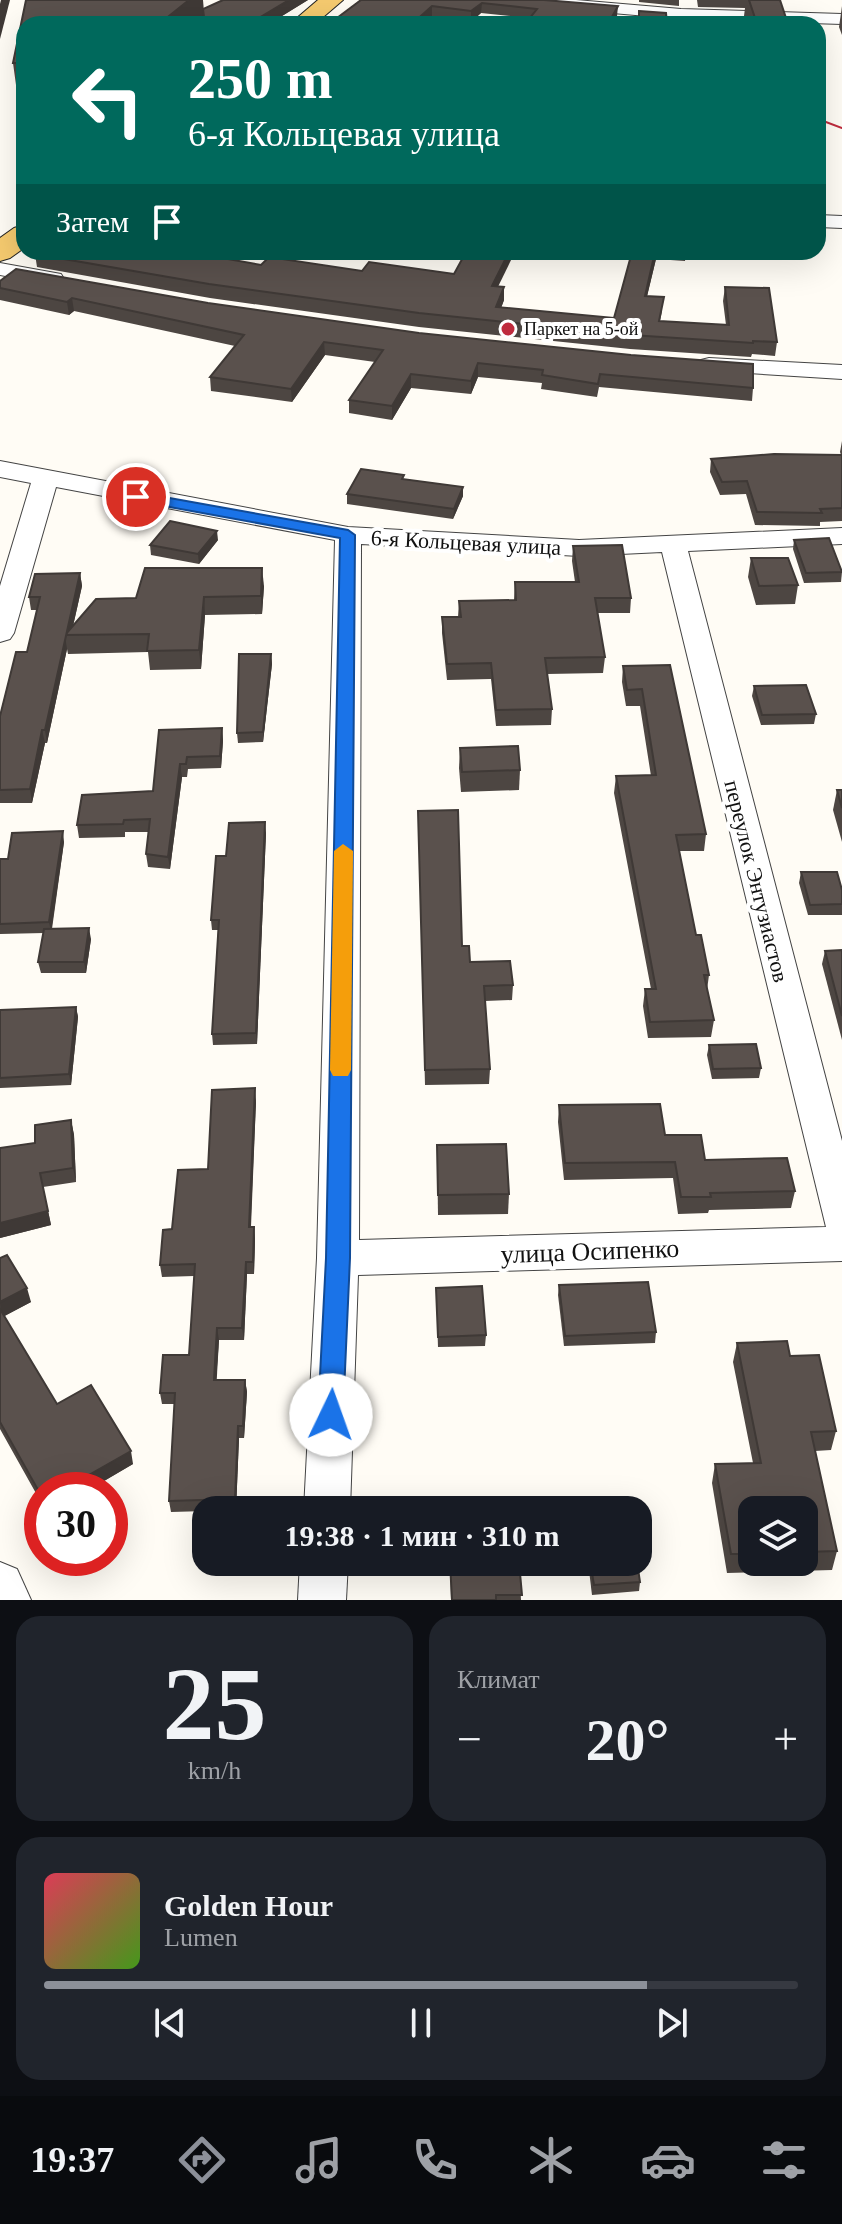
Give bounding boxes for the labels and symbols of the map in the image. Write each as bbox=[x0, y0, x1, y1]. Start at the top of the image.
place label: Паркет на 5-ой bbox=[524, 319, 639, 339]
marker: Паркет на 5-ой bbox=[499, 320, 517, 338]
pin bbox=[102, 463, 170, 531]
street label: 6-я Кольцевая улица bbox=[370, 525, 562, 560]
street label: переулок Энтузиастов bbox=[719, 778, 794, 985]
street label: улица Осипенко bbox=[500, 1234, 680, 1269]
position arrow bbox=[289, 1373, 373, 1457]
speed limit sign: 30 bbox=[24, 1472, 128, 1576]

